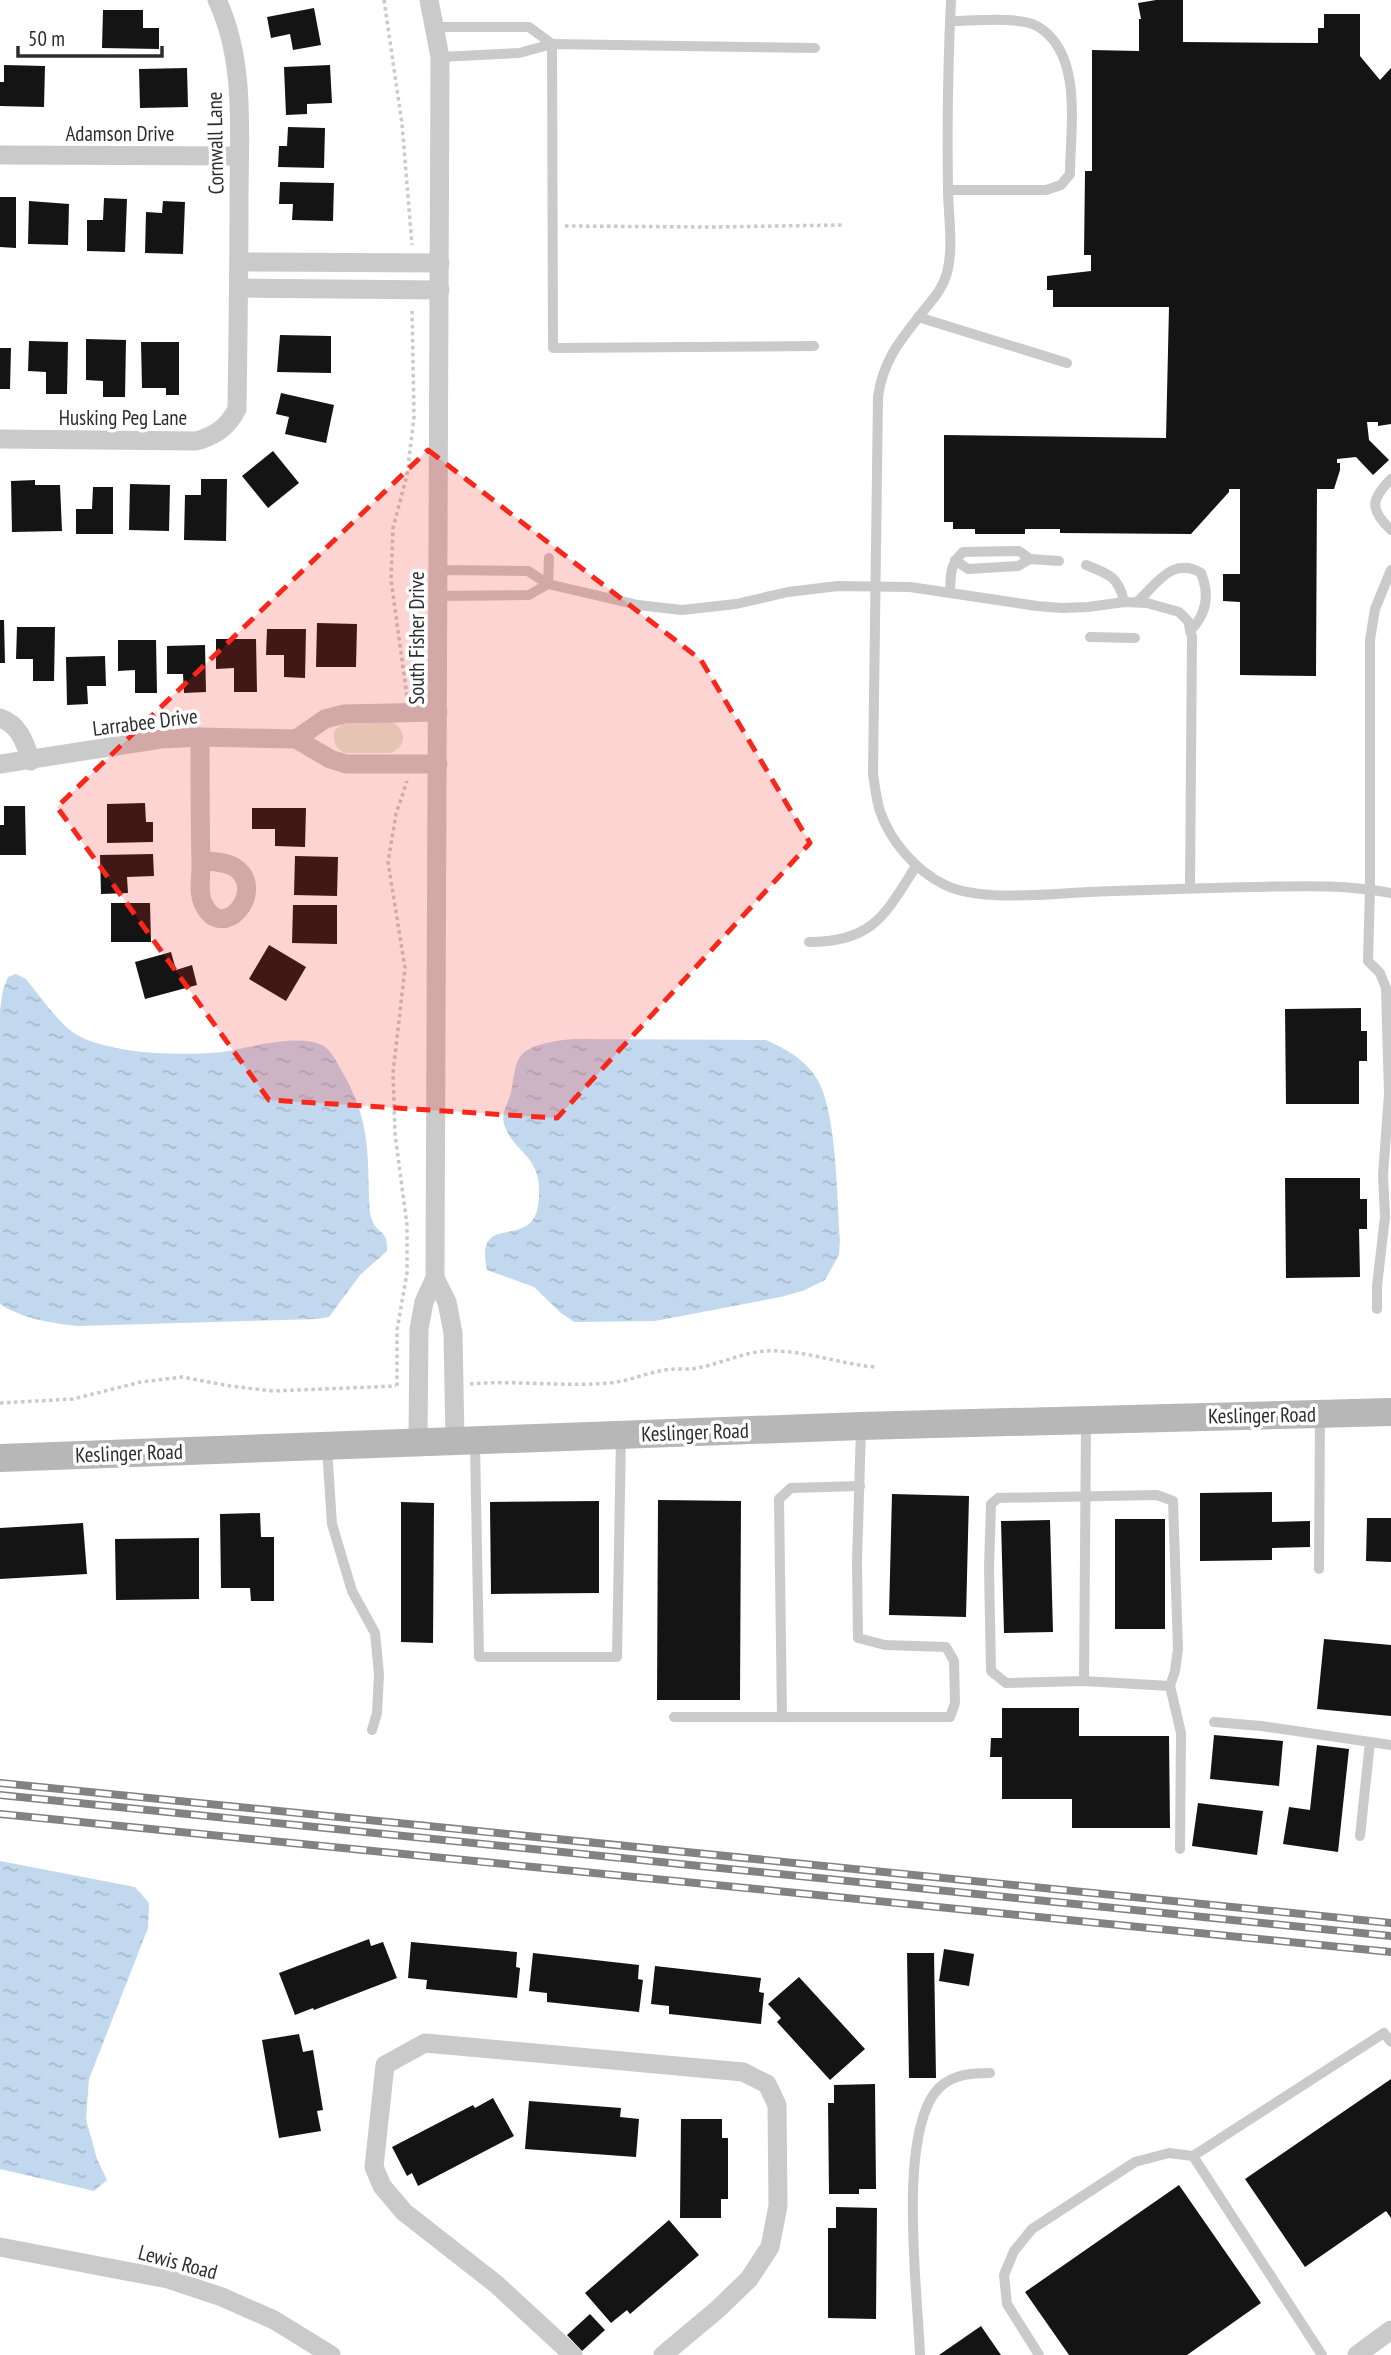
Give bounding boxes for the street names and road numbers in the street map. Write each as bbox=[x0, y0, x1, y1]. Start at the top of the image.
street label: Cornwall Lane bbox=[201, 91, 229, 195]
street label: Adamson Drive bbox=[65, 120, 175, 147]
street label: Husking Peg Lane bbox=[59, 404, 187, 431]
street label: South Fisher Drive bbox=[403, 571, 430, 705]
street label: Larrabee Drive bbox=[91, 702, 199, 742]
street label: Keslinger Road bbox=[1208, 1401, 1316, 1429]
street label: Keslinger Road bbox=[641, 1417, 749, 1447]
street label: Keslinger Road bbox=[75, 1438, 183, 1468]
street label: Lewis Road bbox=[136, 2239, 220, 2285]

